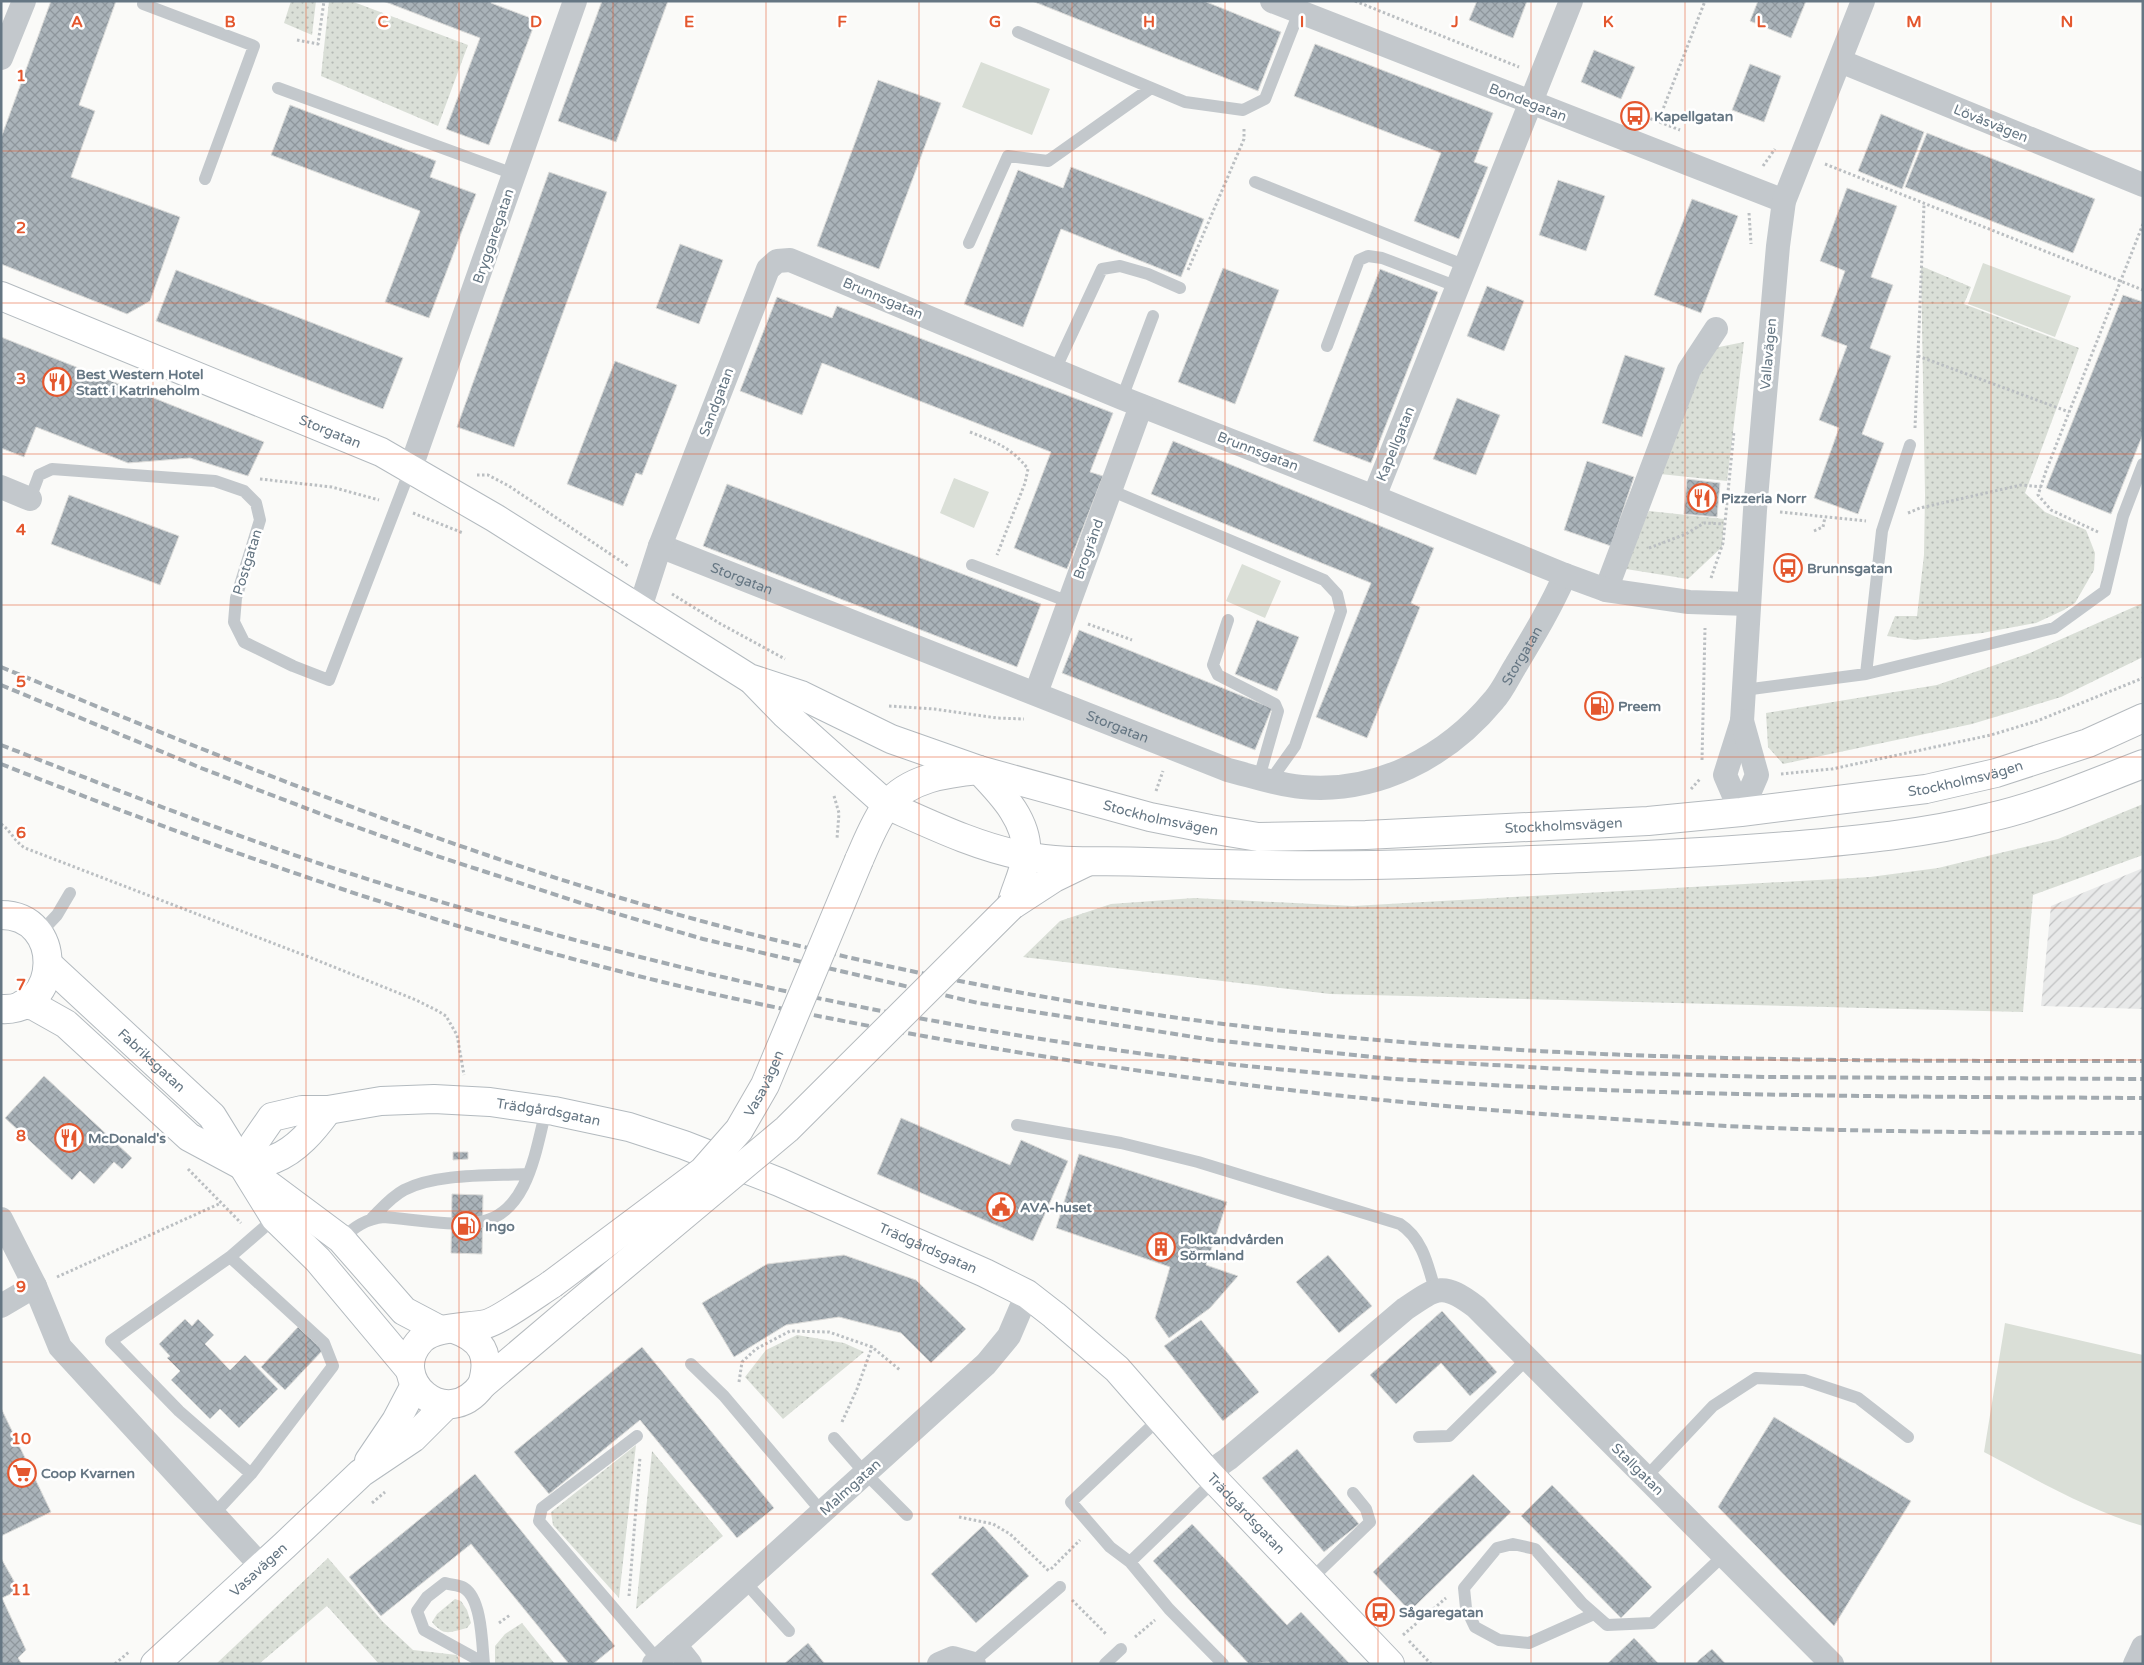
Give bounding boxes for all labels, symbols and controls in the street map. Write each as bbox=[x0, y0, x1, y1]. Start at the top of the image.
text: A bbox=[71, 12, 83, 32]
text: B bbox=[224, 12, 236, 32]
text: C bbox=[377, 12, 389, 32]
text: D bbox=[530, 12, 542, 32]
text: E bbox=[684, 12, 694, 32]
text: F bbox=[837, 12, 847, 32]
text: G bbox=[989, 12, 1001, 32]
text: H bbox=[1143, 12, 1155, 32]
text: I bbox=[1300, 12, 1304, 32]
text: J bbox=[1450, 12, 1459, 32]
text: K bbox=[1603, 12, 1614, 32]
text: L bbox=[1756, 12, 1766, 32]
text: M bbox=[1906, 12, 1922, 32]
text: N bbox=[2061, 12, 2073, 32]
text: 1 bbox=[16, 66, 26, 86]
street label: Bondegatan bbox=[1487, 80, 1569, 125]
bus stop icon: Kapellgatan bbox=[1620, 101, 1650, 131]
street label: Lövåsvägen bbox=[1951, 101, 2031, 146]
place label: Kapellgatan bbox=[1654, 108, 1733, 125]
street label: Bryggaregatan bbox=[469, 186, 518, 286]
text: 2 bbox=[16, 218, 26, 238]
street label: Brunnsgatan bbox=[840, 274, 925, 323]
street label: Vallavägen bbox=[1757, 317, 1780, 391]
street label: Sandgatan bbox=[696, 365, 737, 439]
place label: Best Western Hotel Statt i Katrineholm bbox=[76, 366, 204, 399]
restaurant icon: Best Western Hotel Statt i Katrineholm bbox=[42, 367, 72, 397]
text: 3 bbox=[16, 369, 26, 389]
street label: Kapellgatan bbox=[1373, 404, 1418, 484]
street label: Storgatan bbox=[297, 411, 364, 452]
street label: Brunnsgatan bbox=[1215, 428, 1301, 475]
restaurant icon: Pizzeria Norr bbox=[1687, 483, 1717, 513]
place label: Pizzeria Norr bbox=[1721, 490, 1807, 507]
street label: Brogränd bbox=[1070, 517, 1107, 582]
text: 4 bbox=[16, 520, 26, 540]
street label: Postgatan bbox=[229, 527, 266, 597]
bus stop icon: Brunnsgatan bbox=[1773, 553, 1803, 583]
street label: Storgatan bbox=[708, 559, 775, 599]
place label: Brunnsgatan bbox=[1807, 560, 1893, 577]
street label: Storgatan bbox=[1498, 623, 1546, 689]
text: 5 bbox=[16, 672, 26, 692]
fuel station icon: Preem bbox=[1584, 691, 1614, 721]
place label: Preem bbox=[1618, 698, 1661, 715]
street label: Storgatan bbox=[1084, 707, 1151, 747]
street label: Stockholmsvägen bbox=[1907, 757, 2025, 800]
street label: Stockholmsvägen bbox=[1101, 797, 1220, 839]
street label: Stockholmsvägen bbox=[1504, 814, 1623, 837]
text: 6 bbox=[16, 823, 26, 843]
text: 7 bbox=[16, 975, 26, 995]
street label: Fabriksgatan bbox=[114, 1025, 189, 1096]
street label: Vasavägen bbox=[741, 1048, 787, 1120]
street label: Trädgårdsgatan bbox=[495, 1095, 602, 1130]
restaurant icon: McDonald's bbox=[54, 1123, 84, 1153]
text: 8 bbox=[16, 1126, 26, 1146]
place label: McDonald's bbox=[88, 1130, 166, 1147]
public building icon: AVA-huset bbox=[986, 1192, 1016, 1222]
place label: AVA-huset bbox=[1020, 1199, 1093, 1216]
fuel station icon: Ingo bbox=[451, 1211, 481, 1241]
place label: Ingo bbox=[485, 1218, 515, 1235]
street label: Trädgårdsgatan bbox=[876, 1219, 980, 1277]
place label: Folktandvården Sörmland bbox=[1180, 1231, 1284, 1264]
building icon: Folktandvården Sörmland bbox=[1146, 1232, 1176, 1262]
text: 9 bbox=[16, 1277, 26, 1297]
text: 10 bbox=[11, 1429, 31, 1449]
street label: Stallgatan bbox=[1608, 1440, 1667, 1499]
street label: Malmgatan bbox=[816, 1456, 884, 1519]
supermarket icon: Coop Kvarnen bbox=[7, 1458, 37, 1488]
place label: Coop Kvarnen bbox=[41, 1465, 135, 1482]
street label: Trädgårdsgatan bbox=[1203, 1469, 1289, 1558]
street label: Vasavägen bbox=[226, 1539, 291, 1600]
text: 11 bbox=[11, 1580, 31, 1600]
bus stop icon: Sågaregatan bbox=[1365, 1597, 1395, 1627]
place label: Sågaregatan bbox=[1399, 1604, 1484, 1621]

